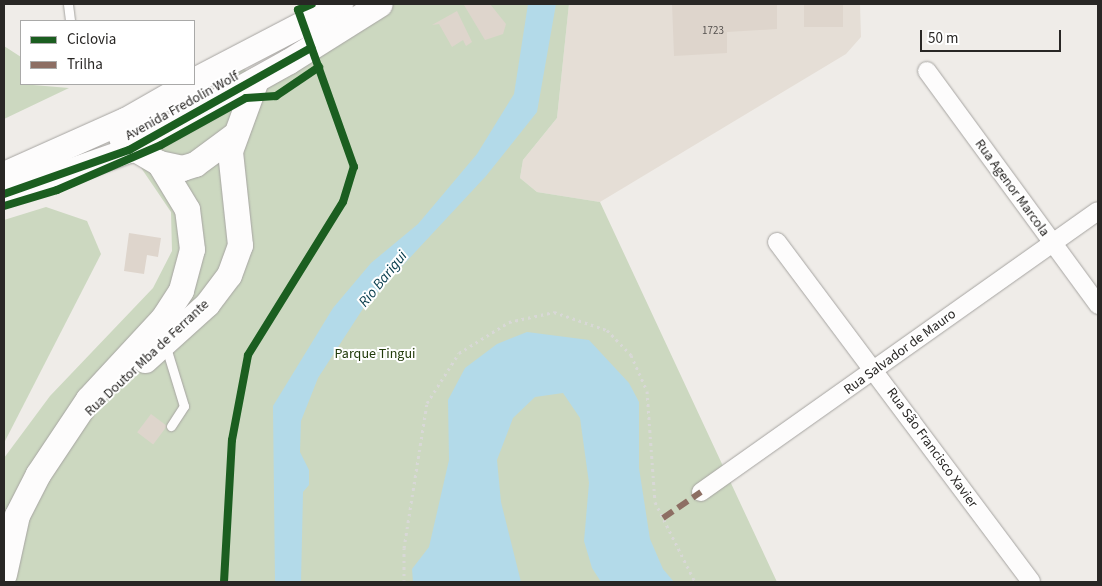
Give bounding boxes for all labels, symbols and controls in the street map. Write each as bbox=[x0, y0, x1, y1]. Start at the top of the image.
legend bbox=[20, 20, 195, 85]
scale bar bbox=[922, 20, 1063, 52]
house number: 1723 bbox=[702, 24, 724, 38]
text: 50 m bbox=[928, 28, 958, 49]
text: Ciclovia bbox=[67, 29, 116, 50]
text: Trilha bbox=[67, 54, 103, 75]
street label: Avenida Fredolin Wolf bbox=[122, 68, 242, 144]
street label: Rua Agenor Marcola bbox=[971, 136, 1053, 240]
water label: Rio Barigui bbox=[355, 247, 411, 311]
street label: Rua Doutor Mba de Ferrante bbox=[82, 296, 212, 420]
street label: Rua Salvador de Mauro bbox=[841, 306, 959, 398]
park label: Parque Tingui bbox=[335, 346, 415, 362]
street label: Rua São Francisco Xavier bbox=[883, 385, 981, 511]

